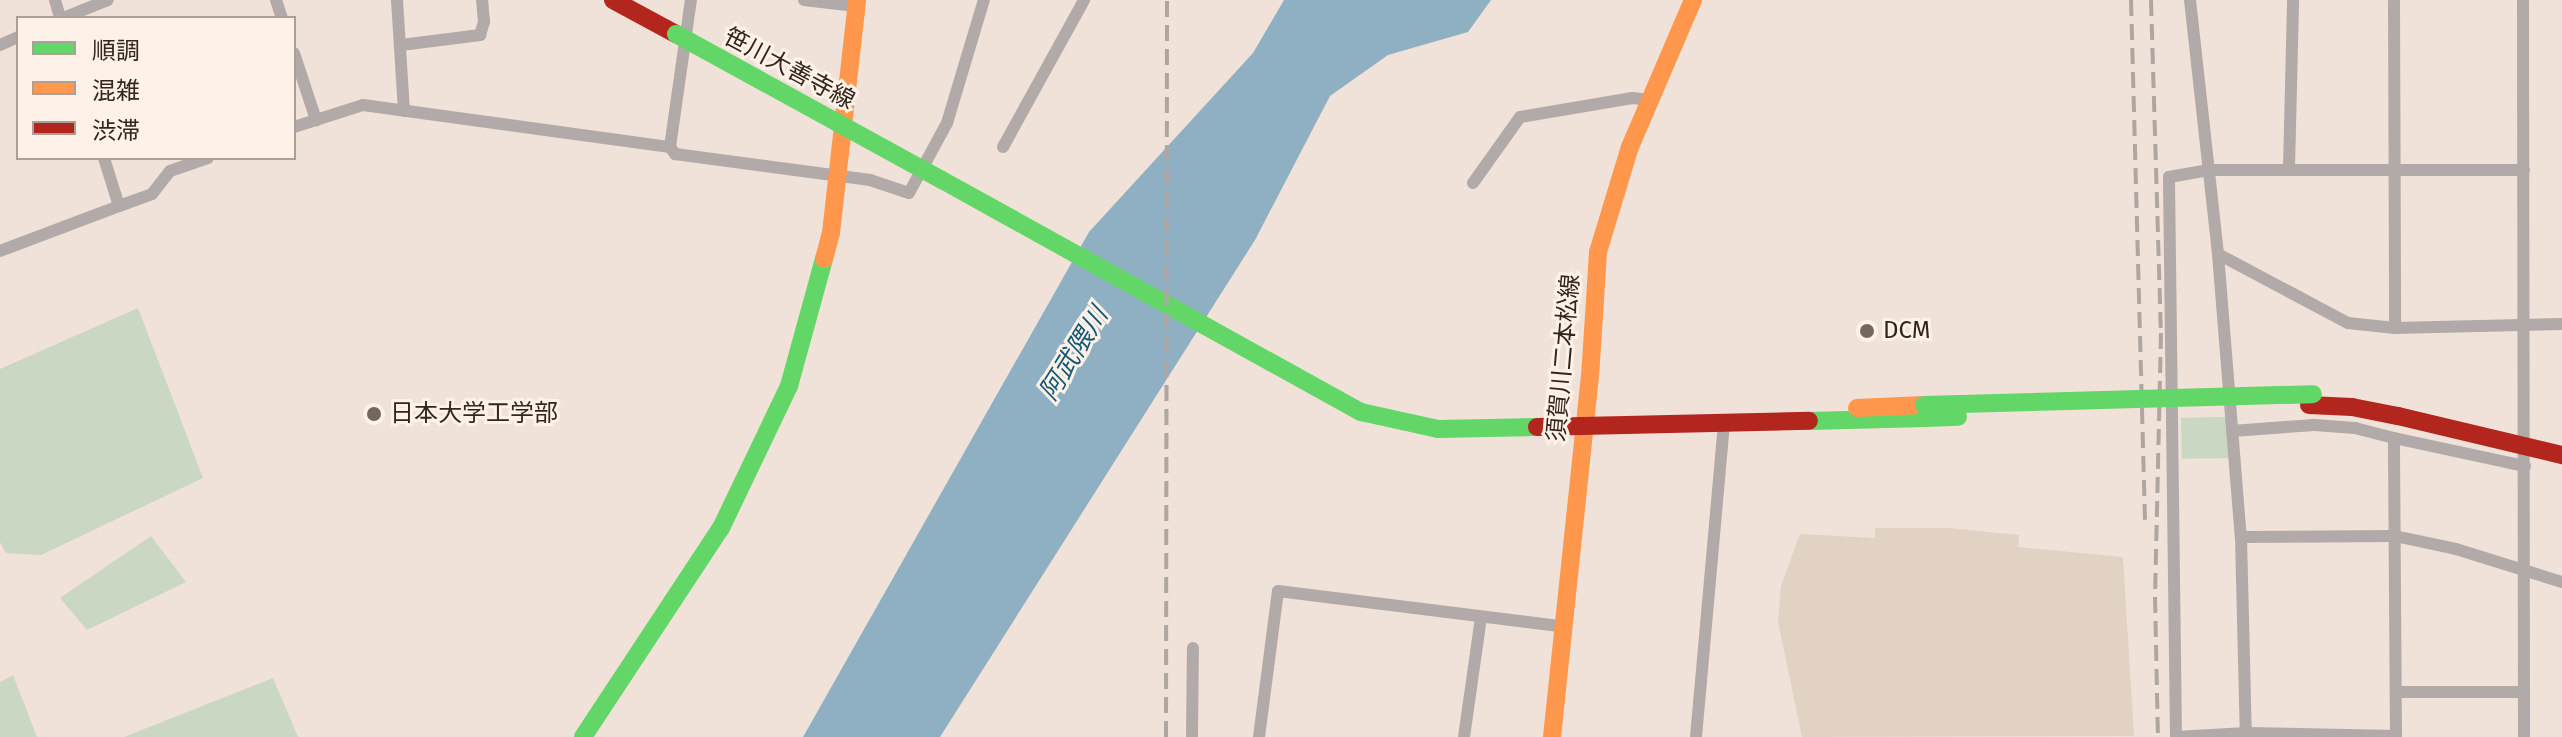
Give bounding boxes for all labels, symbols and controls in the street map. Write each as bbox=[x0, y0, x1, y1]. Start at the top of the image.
legend bbox=[16, 16, 296, 160]
street label: 笹川大善寺線 bbox=[719, 22, 859, 116]
text: 順調 bbox=[92, 37, 140, 65]
text: 混雑 bbox=[92, 77, 140, 105]
text: 渋滞 bbox=[92, 117, 140, 145]
street label: 須賀川二本松線 bbox=[1542, 273, 1586, 443]
water label: 阿武隈川 bbox=[1033, 302, 1115, 406]
place label: DCM bbox=[1883, 317, 1930, 345]
marker: DCM bbox=[1858, 322, 1876, 340]
place label: 日本大学工学部 bbox=[390, 400, 558, 428]
marker: 日本大学工学部 bbox=[365, 405, 383, 423]

